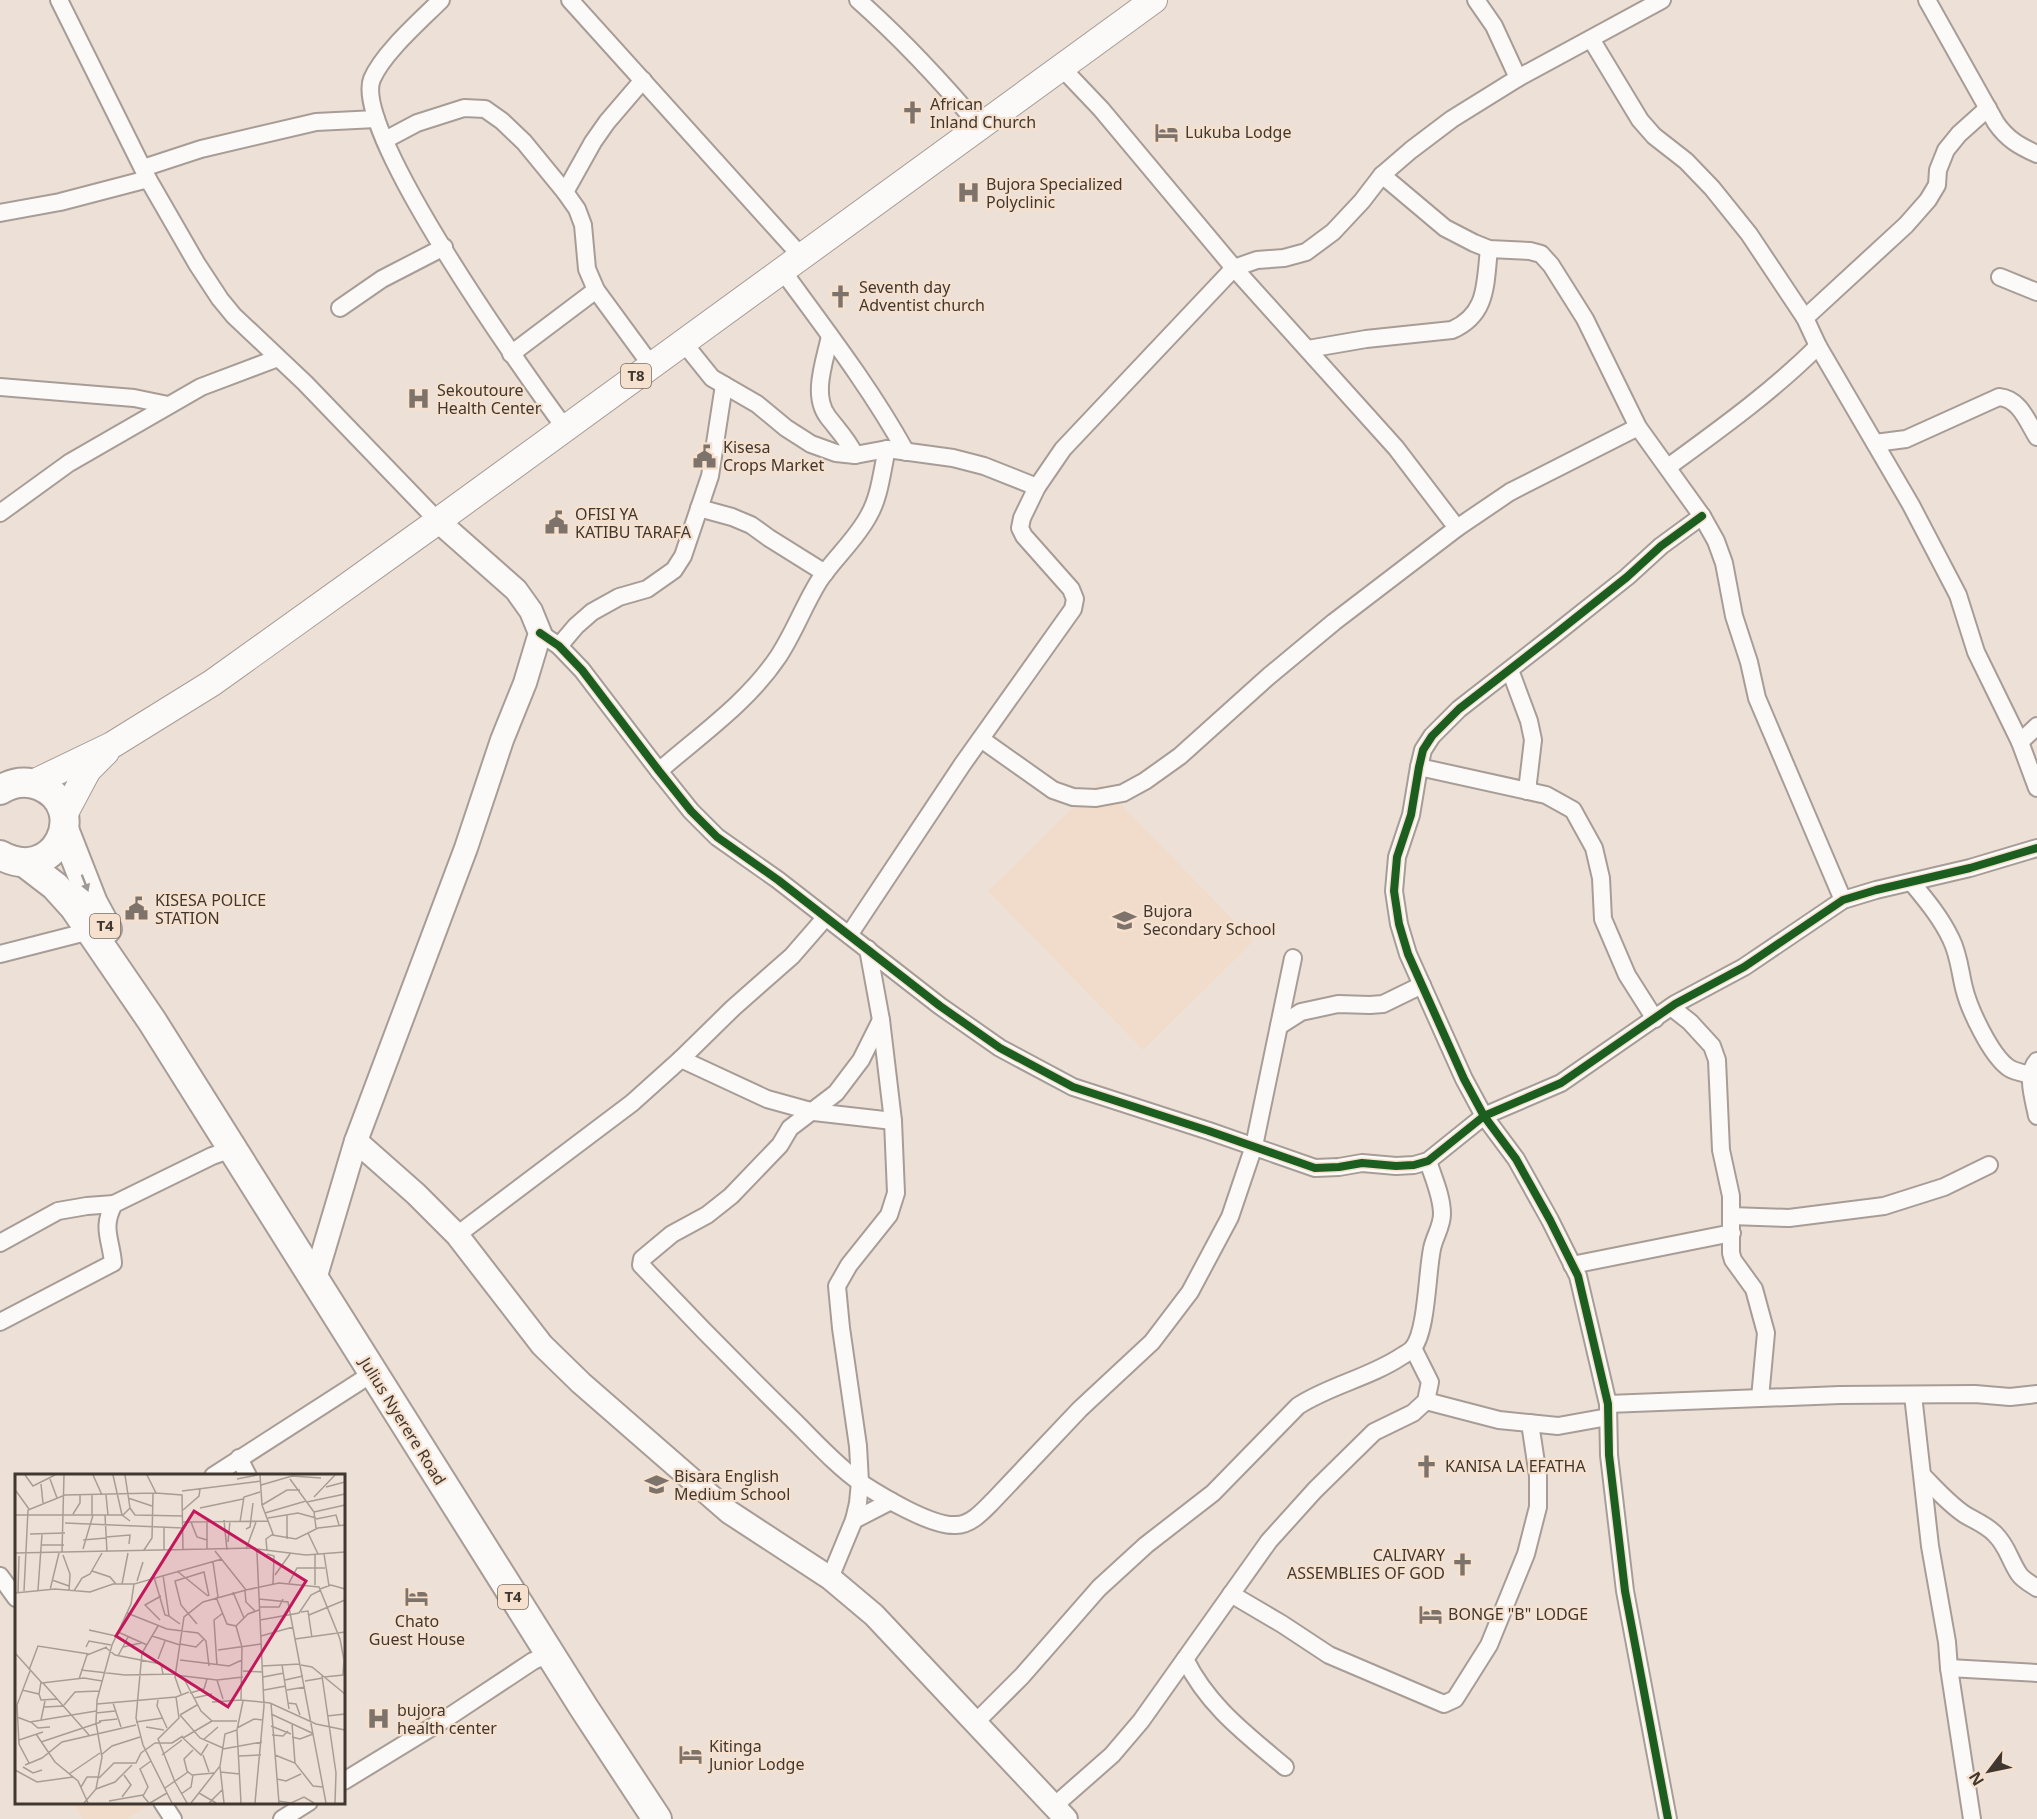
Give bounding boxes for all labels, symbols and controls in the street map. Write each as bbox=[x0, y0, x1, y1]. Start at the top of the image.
place label: African Inland Church bbox=[930, 93, 1036, 133]
church icon: African Inland Church bbox=[899, 100, 925, 126]
hotel icon: Lukuba Lodge bbox=[1154, 119, 1180, 145]
place label: Lukuba Lodge bbox=[1185, 121, 1291, 143]
place label: Bujora Specialized Polyclinic bbox=[986, 173, 1123, 213]
hospital icon: Bujora Specialized Polyclinic bbox=[955, 180, 981, 206]
place label: Seventh day Adventist church bbox=[859, 276, 985, 316]
church icon: Seventh day Adventist church bbox=[828, 283, 854, 309]
road number: T8 bbox=[621, 364, 651, 388]
place label: Sekoutoure Health Center bbox=[437, 379, 542, 419]
hospital icon: Sekoutoure Health Center bbox=[406, 386, 432, 412]
place label: Kisesa Crops Market bbox=[723, 436, 824, 476]
public building icon: Kisesa Crops Market bbox=[692, 443, 718, 469]
place label: OFISI YA KATIBU TARAFA bbox=[575, 503, 692, 543]
public building icon: OFISI YA KATIBU TARAFA bbox=[544, 510, 570, 536]
one-way arrow bbox=[81, 875, 91, 893]
place label: KISESA POLICE STATION bbox=[155, 889, 266, 929]
public building icon: KISESA POLICE STATION bbox=[124, 896, 150, 922]
place label: Bujora Secondary School bbox=[1143, 900, 1276, 940]
school or university icon: Bujora Secondary School bbox=[1112, 907, 1138, 933]
road number: T4 bbox=[90, 914, 120, 938]
street label: Julius Nyerere Road bbox=[354, 1351, 451, 1489]
church icon: KANISA LA EFATHA bbox=[1414, 1453, 1440, 1479]
place label: KANISA LA EFATHA bbox=[1445, 1455, 1586, 1477]
place label: Bisara English Medium School bbox=[674, 1465, 790, 1505]
school or university icon: Bisara English Medium School bbox=[643, 1472, 669, 1498]
inset map bbox=[15, 1474, 345, 1804]
place label: CALIVARY ASSEMBLIES OF GOD bbox=[1287, 1544, 1446, 1584]
church icon: CALIVARY ASSEMBLIES OF GOD bbox=[1450, 1551, 1476, 1577]
hotel icon: Chato Guest House bbox=[404, 1583, 430, 1609]
road number: T4 bbox=[498, 1585, 528, 1609]
hotel icon: BONGE "B" LODGE bbox=[1417, 1601, 1443, 1627]
place label: BONGE "B" LODGE bbox=[1448, 1603, 1588, 1625]
place label: Chato Guest House bbox=[369, 1610, 465, 1650]
place label: bujora health center bbox=[397, 1699, 497, 1739]
hospital icon: bujora health center bbox=[366, 1706, 392, 1732]
place label: Kitinga Junior Lodge bbox=[707, 1735, 805, 1775]
north arrow bbox=[1959, 1741, 2019, 1801]
hotel icon: Kitinga Junior Lodge bbox=[678, 1742, 704, 1768]
text: N bbox=[1964, 1768, 1989, 1790]

